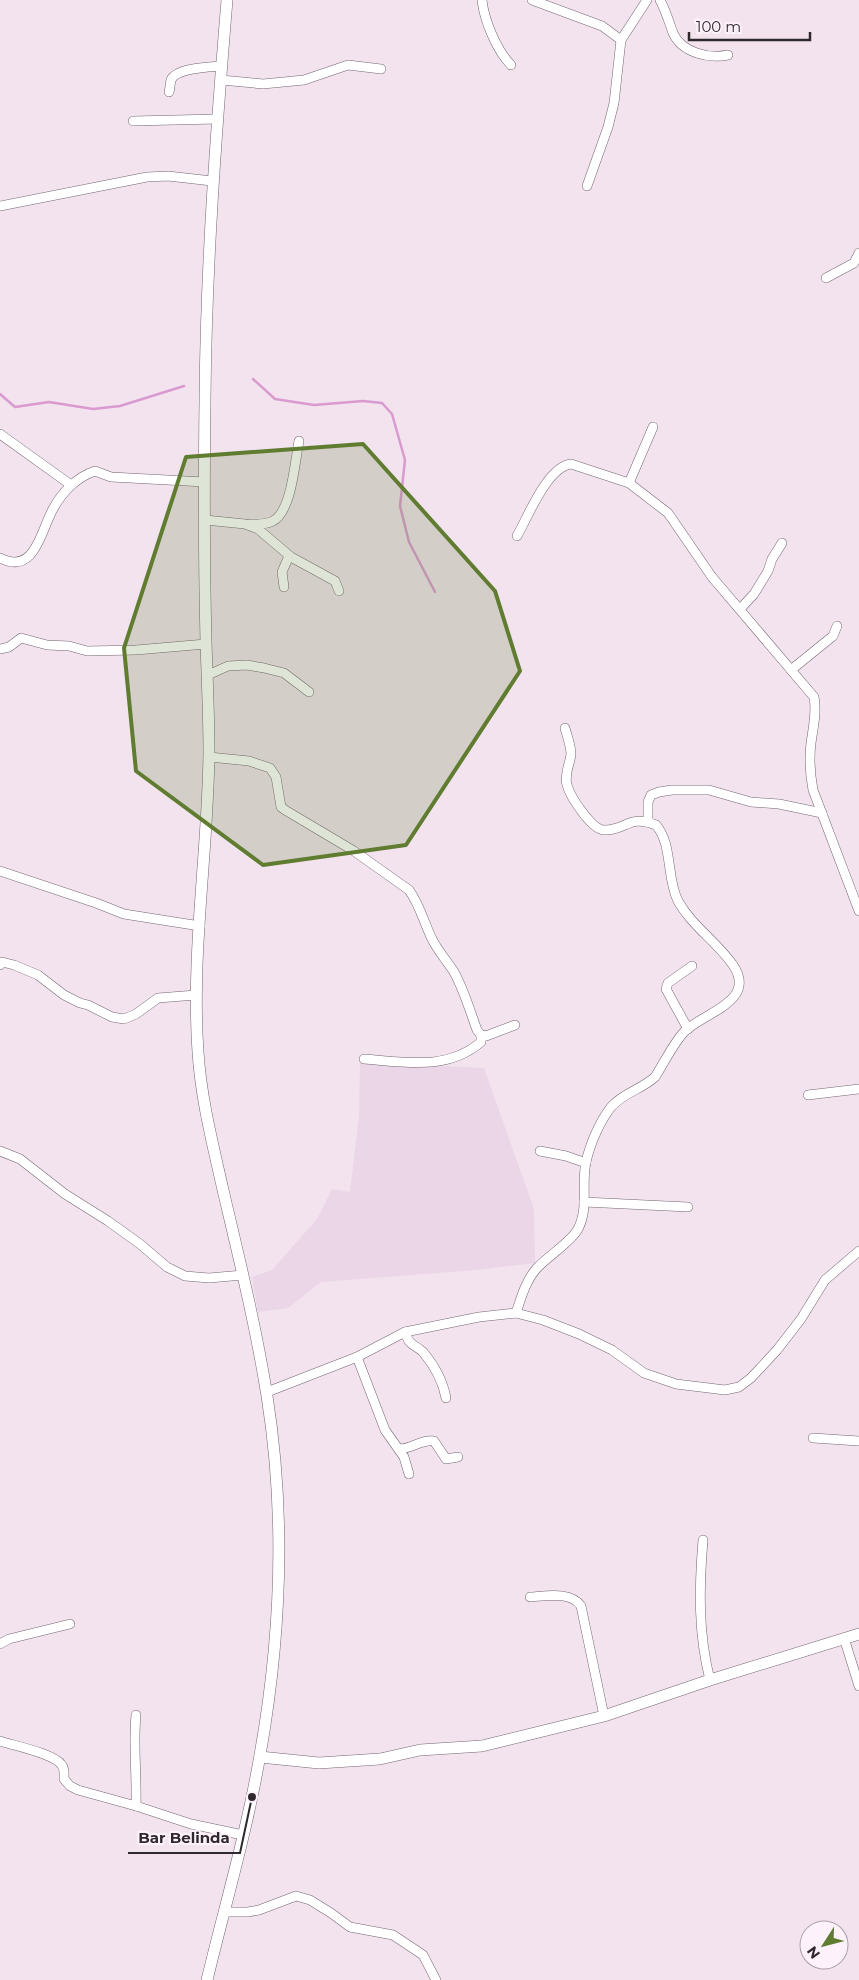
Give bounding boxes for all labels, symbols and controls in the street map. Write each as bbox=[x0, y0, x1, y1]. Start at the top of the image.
scale bar bbox=[689, 10, 810, 42]
text: 100 m bbox=[696, 17, 741, 36]
callout: Bar Belinda bbox=[128, 1823, 240, 1853]
text: Bar Belinda bbox=[138, 1828, 230, 1847]
north arrow bbox=[799, 1920, 849, 1970]
text: N bbox=[803, 1943, 824, 1963]

